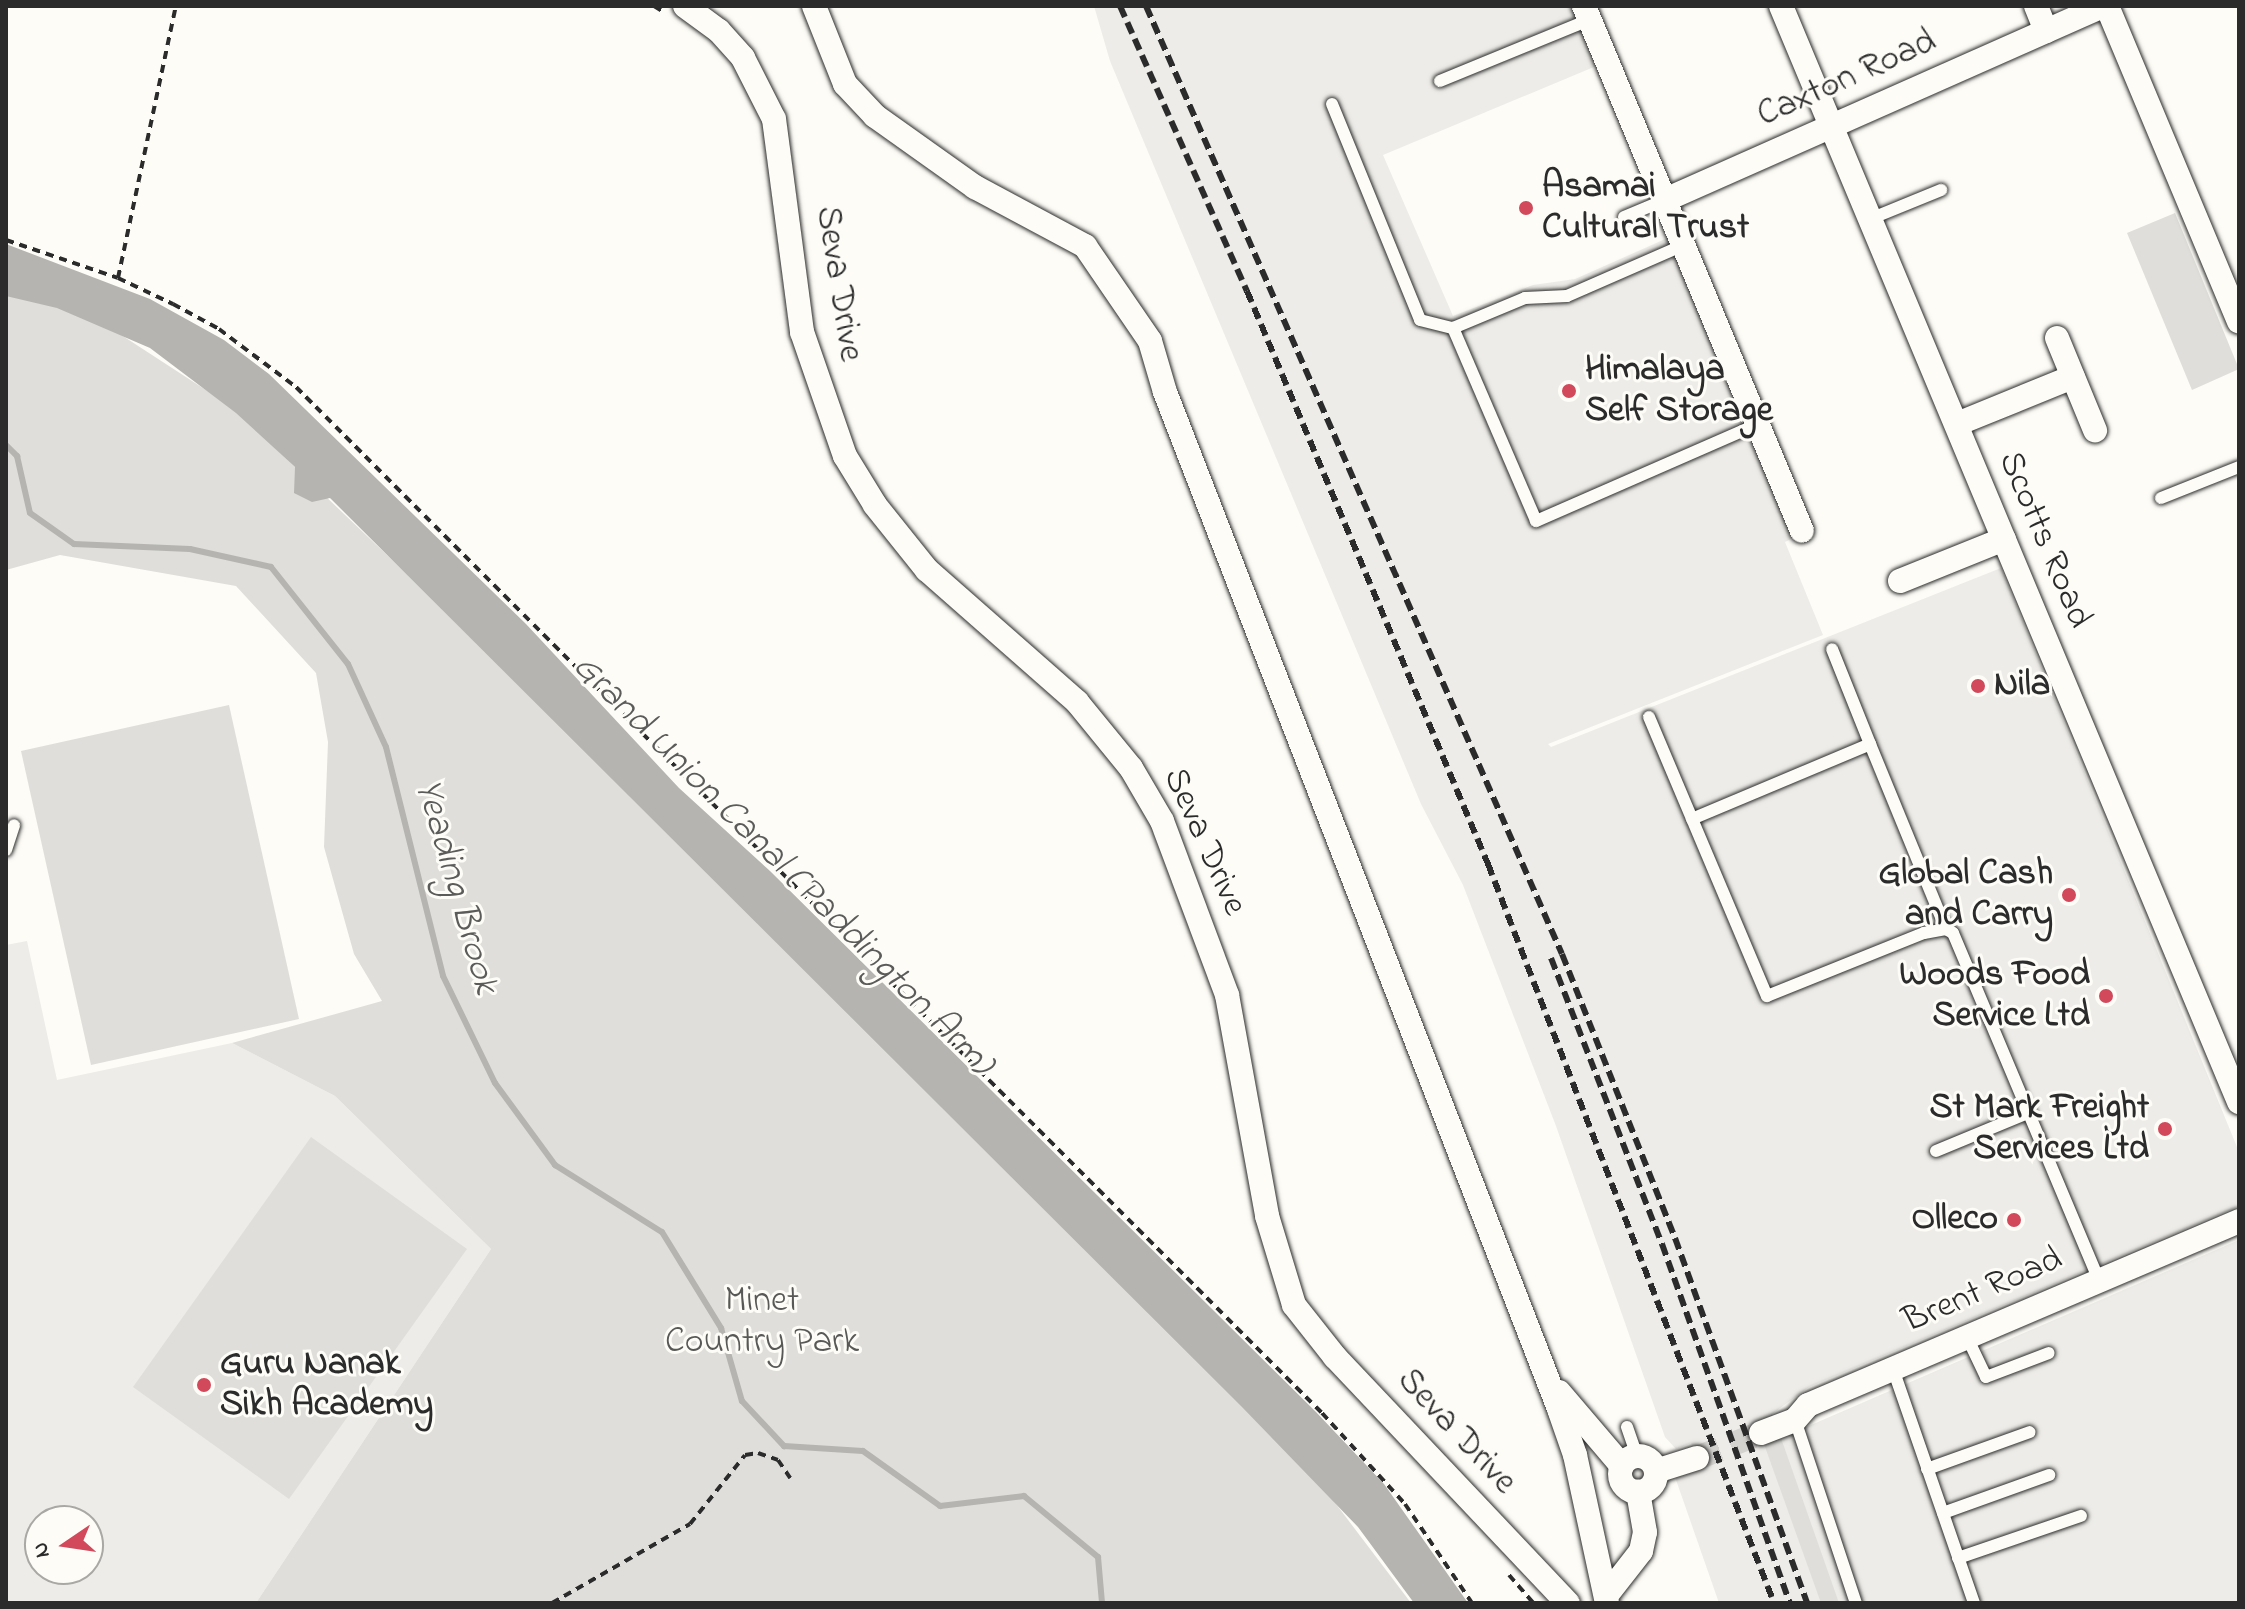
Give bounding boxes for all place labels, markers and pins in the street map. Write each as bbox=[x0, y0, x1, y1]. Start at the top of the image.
place label: Asamai Cultural Trust bbox=[1542, 165, 1749, 250]
marker: Asamai Cultural Trust bbox=[1517, 199, 1535, 217]
place label: Himalaya Self Storage bbox=[1585, 348, 1773, 433]
marker: Himalaya Self Storage bbox=[1560, 382, 1578, 400]
place label: Nila bbox=[1994, 664, 2050, 708]
marker: Nila bbox=[1969, 677, 1987, 695]
place label: Global Cash and Carry bbox=[1879, 852, 2053, 937]
marker: Global Cash and Carry bbox=[2060, 886, 2078, 904]
place label: Woods Food Service Ltd bbox=[1899, 953, 2090, 1038]
marker: Woods Food Service Ltd bbox=[2097, 987, 2115, 1005]
place label: St Mark Freight Services Ltd bbox=[1929, 1086, 2149, 1171]
marker: St Mark Freight Services Ltd bbox=[2156, 1120, 2174, 1138]
place label: Olleco bbox=[1911, 1198, 1998, 1242]
marker: Olleco bbox=[2005, 1211, 2023, 1229]
place label: Guru Nanak Sikh Academy bbox=[220, 1342, 433, 1427]
marker: Guru Nanak Sikh Academy bbox=[195, 1376, 213, 1394]

